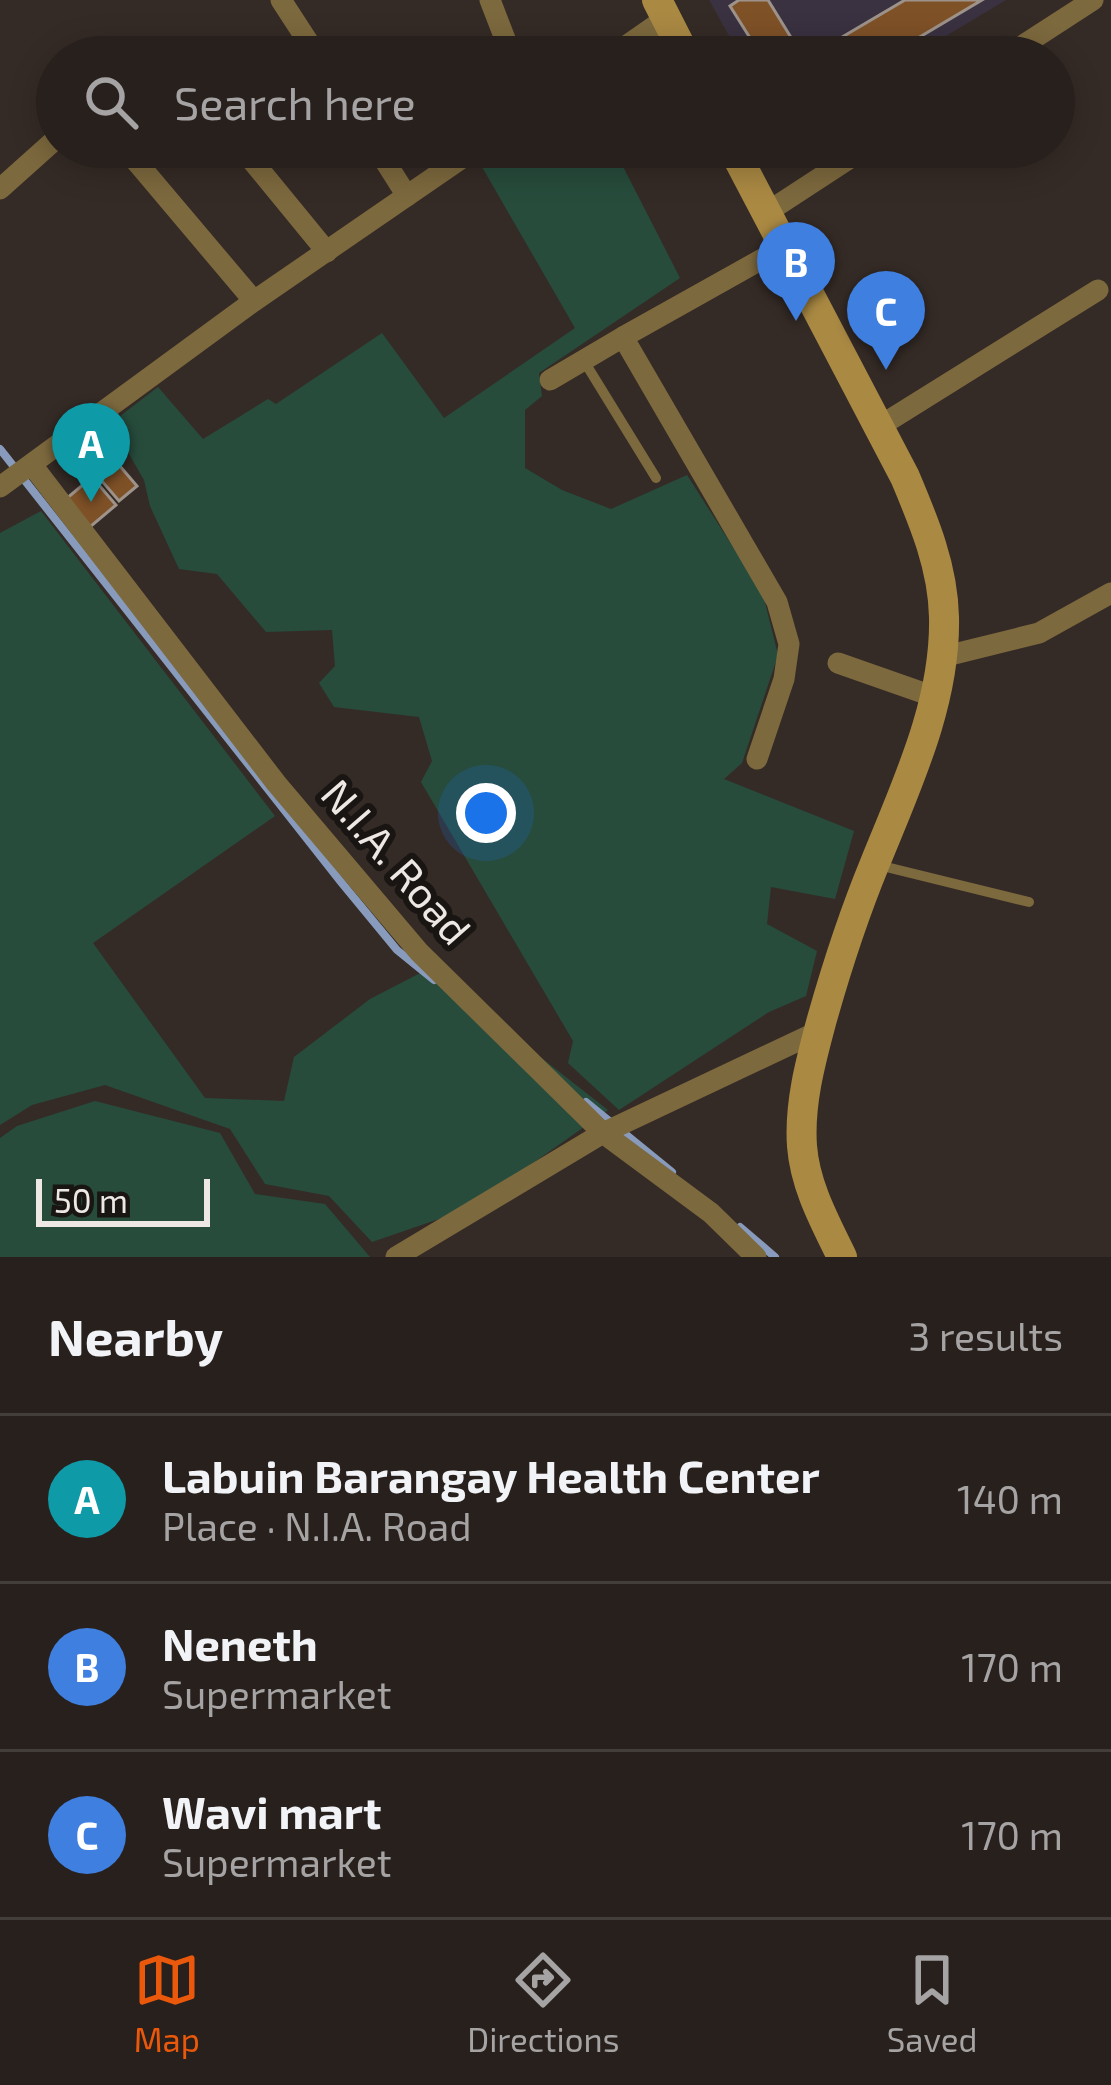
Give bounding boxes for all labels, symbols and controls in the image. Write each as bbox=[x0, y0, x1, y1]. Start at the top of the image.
search box bbox=[36, 36, 1075, 168]
icon: search bbox=[78, 69, 144, 135]
text: Search here bbox=[174, 75, 416, 129]
pin: B bbox=[757, 222, 835, 321]
pin: C bbox=[847, 271, 925, 370]
pin: A bbox=[52, 403, 130, 502]
street label: N.I.A. Road bbox=[312, 768, 483, 953]
your location bbox=[456, 783, 516, 843]
scale bar bbox=[36, 1173, 210, 1226]
text: 50 m bbox=[54, 1180, 128, 1220]
text: Nearby bbox=[48, 1305, 223, 1366]
text: 3 results bbox=[909, 1312, 1063, 1359]
text: Labuin Barangay Health Center bbox=[162, 1448, 820, 1502]
text: A bbox=[74, 1475, 100, 1522]
text: 140 m bbox=[957, 1475, 1063, 1522]
text: Place · N.I.A. Road bbox=[162, 1502, 472, 1549]
text: Neneth bbox=[162, 1616, 318, 1670]
text: B bbox=[75, 1643, 99, 1690]
text: 170 m bbox=[961, 1643, 1063, 1690]
text: Supermarket bbox=[162, 1670, 392, 1717]
text: Wavi mart bbox=[162, 1784, 381, 1838]
text: C bbox=[76, 1811, 98, 1858]
text: 170 m bbox=[961, 1811, 1063, 1858]
text: Supermarket bbox=[162, 1838, 392, 1885]
tab: Map bbox=[134, 1947, 200, 2059]
tab: Directions bbox=[467, 1947, 619, 2059]
tab: Saved bbox=[887, 1947, 977, 2059]

